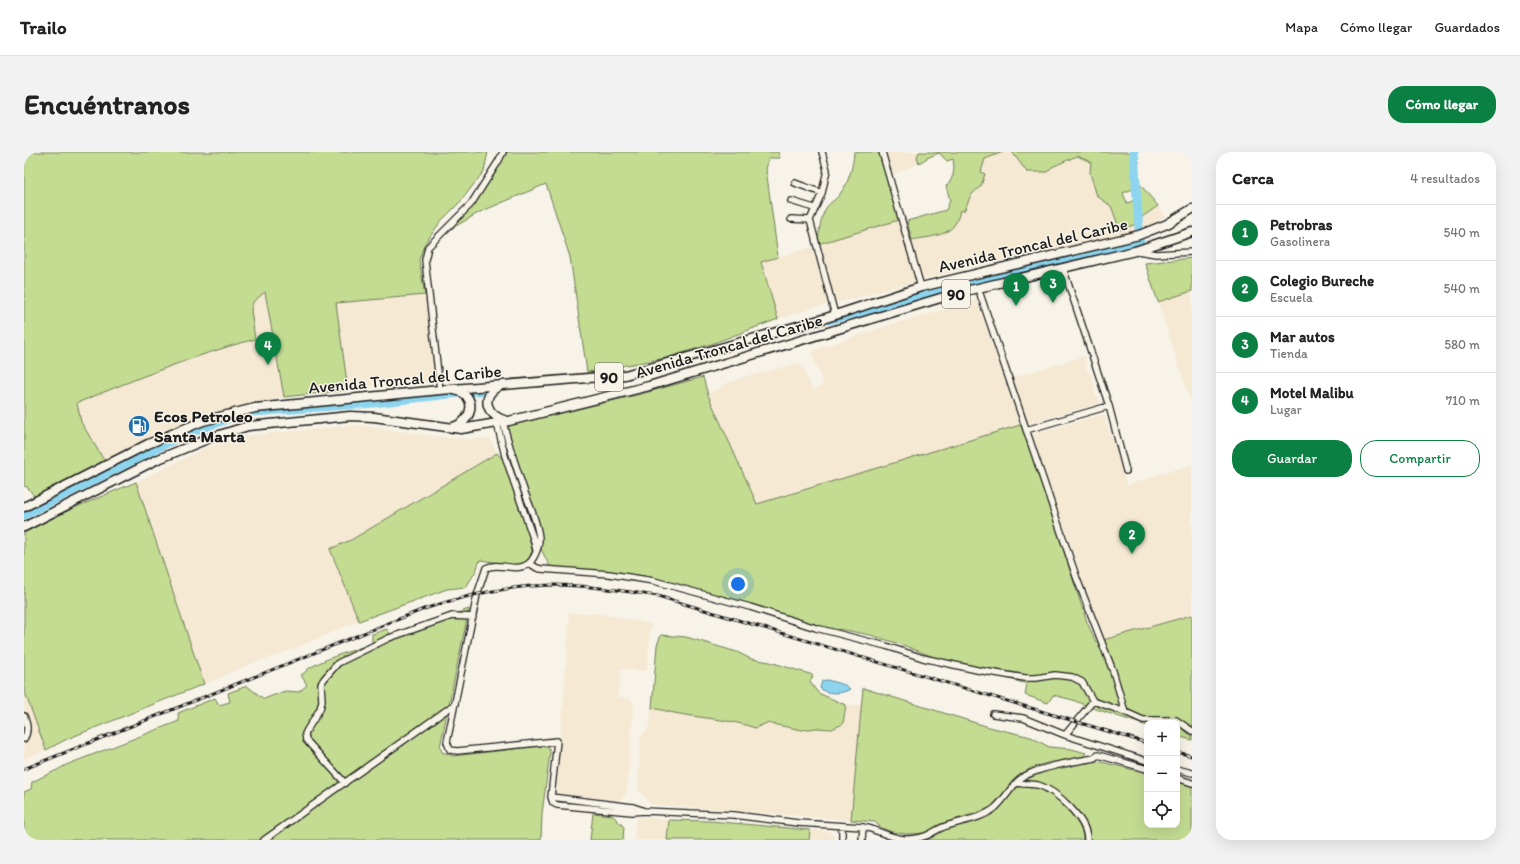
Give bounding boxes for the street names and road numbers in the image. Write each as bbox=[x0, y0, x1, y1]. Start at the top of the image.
street label: Avenida Troncal del Caribe bbox=[936, 213, 1130, 277]
road number: 90 bbox=[942, 280, 970, 308]
street label: Avenida Troncal del Caribe bbox=[633, 310, 825, 382]
street label: Avenida Troncal del Caribe bbox=[308, 361, 502, 397]
road number: 90 bbox=[595, 363, 623, 391]

